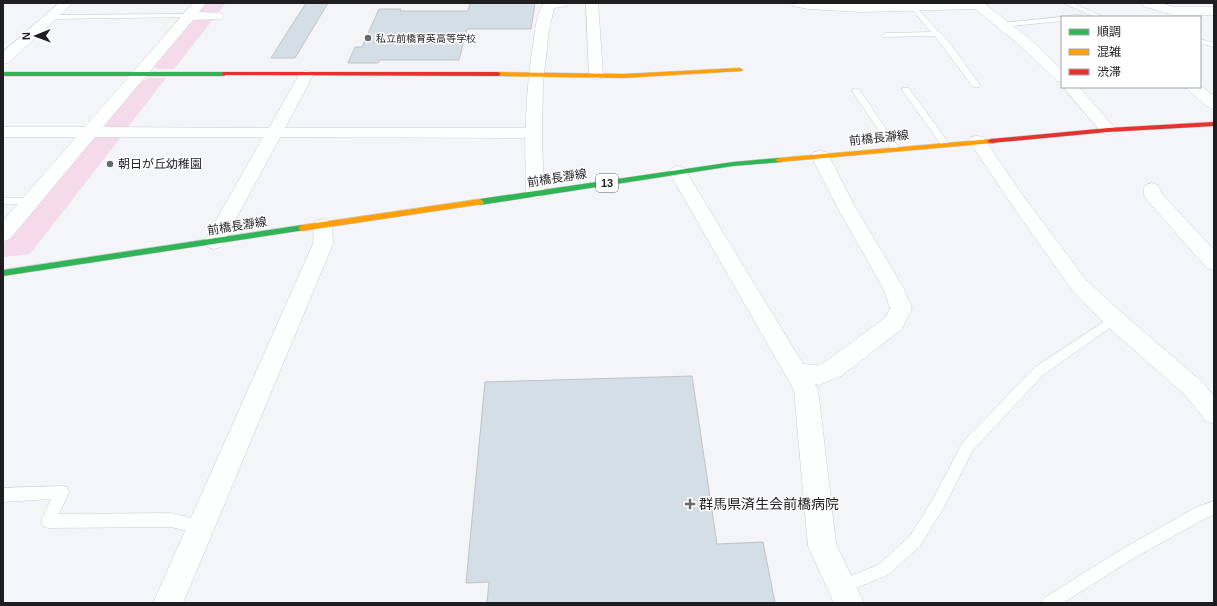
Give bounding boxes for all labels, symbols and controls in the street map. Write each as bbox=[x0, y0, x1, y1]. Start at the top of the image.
north arrow bbox=[16, 16, 56, 56]
legend bbox=[1061, 16, 1201, 88]
text: 順調 bbox=[1097, 25, 1121, 39]
text: N bbox=[20, 32, 32, 40]
marker: 私立前橋育英高等学校 bbox=[363, 33, 373, 43]
place label: 私立前橋育英高等学校 bbox=[376, 33, 476, 44]
text: 混雑 bbox=[1097, 45, 1121, 59]
text: 渋滞 bbox=[1097, 65, 1121, 79]
street label: 前橋長瀞線 bbox=[848, 128, 910, 148]
place label: 朝日が丘幼稚園 bbox=[118, 157, 202, 171]
marker: 朝日が丘幼稚園 bbox=[105, 159, 115, 169]
street label: 前橋長瀞線 bbox=[526, 166, 588, 190]
road number: 13 bbox=[596, 174, 618, 192]
street label: 前橋長瀞線 bbox=[206, 214, 268, 238]
place label: 群馬県済生会前橋病院 bbox=[699, 496, 839, 512]
marker: 群馬県済生会前橋病院 bbox=[684, 498, 696, 510]

